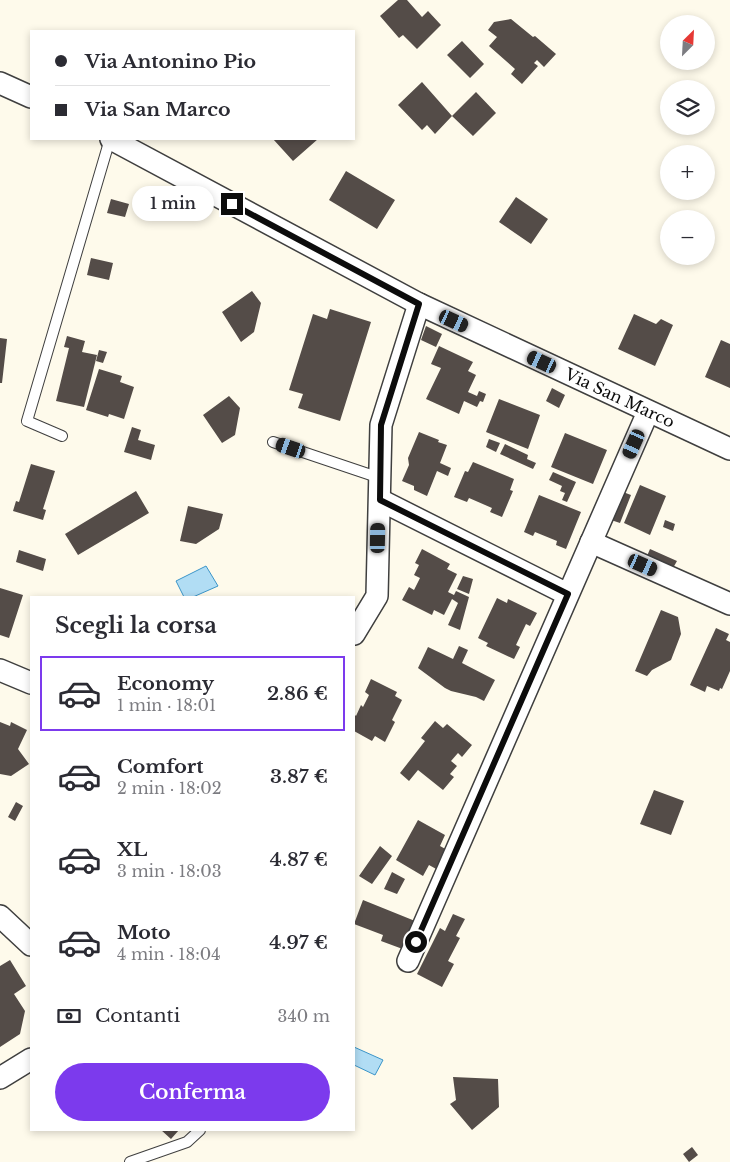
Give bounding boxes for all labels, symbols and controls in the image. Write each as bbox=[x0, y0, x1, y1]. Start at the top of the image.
north arrow bbox=[660, 15, 715, 70]
map controls bbox=[660, 15, 715, 265]
text: Via Antonino Pio bbox=[85, 50, 256, 73]
button: layers bbox=[660, 80, 715, 135]
text: Via San Marco bbox=[85, 98, 230, 121]
button: + bbox=[660, 145, 715, 200]
callout: 1 min bbox=[132, 186, 214, 222]
text: 1 min bbox=[150, 193, 196, 213]
route end bbox=[221, 193, 243, 215]
button: − bbox=[660, 210, 715, 265]
car bbox=[437, 308, 470, 334]
car bbox=[525, 349, 558, 375]
street label: Via San Marco bbox=[561, 363, 678, 432]
car bbox=[621, 427, 646, 461]
car bbox=[274, 436, 307, 460]
car bbox=[370, 523, 385, 553]
car bbox=[626, 552, 659, 578]
text: Scegli la corsa bbox=[55, 612, 217, 639]
icon: car bbox=[57, 671, 102, 716]
text: Economy bbox=[117, 672, 214, 695]
text: 2.86 € bbox=[267, 682, 328, 705]
text: 1 min · 18:01 bbox=[117, 695, 216, 715]
icon: car bbox=[57, 754, 102, 799]
text: Comfort bbox=[117, 755, 204, 778]
text: 3.87 € bbox=[270, 765, 328, 788]
text: 2 min · 18:02 bbox=[117, 778, 222, 798]
icon: car bbox=[57, 837, 102, 882]
text: XL bbox=[117, 838, 147, 861]
text: 4.87 € bbox=[270, 848, 328, 871]
text: 3 min · 18:03 bbox=[117, 861, 222, 881]
icon: car bbox=[57, 920, 102, 965]
text: Moto bbox=[117, 921, 171, 944]
text: 4.97 € bbox=[269, 931, 328, 954]
route start bbox=[405, 931, 427, 953]
text: 4 min · 18:04 bbox=[117, 944, 221, 964]
icon: cash bbox=[55, 1002, 83, 1030]
text: Contanti bbox=[95, 1004, 180, 1027]
text: 340 m bbox=[278, 1006, 330, 1026]
button: Conferma bbox=[55, 1063, 330, 1121]

